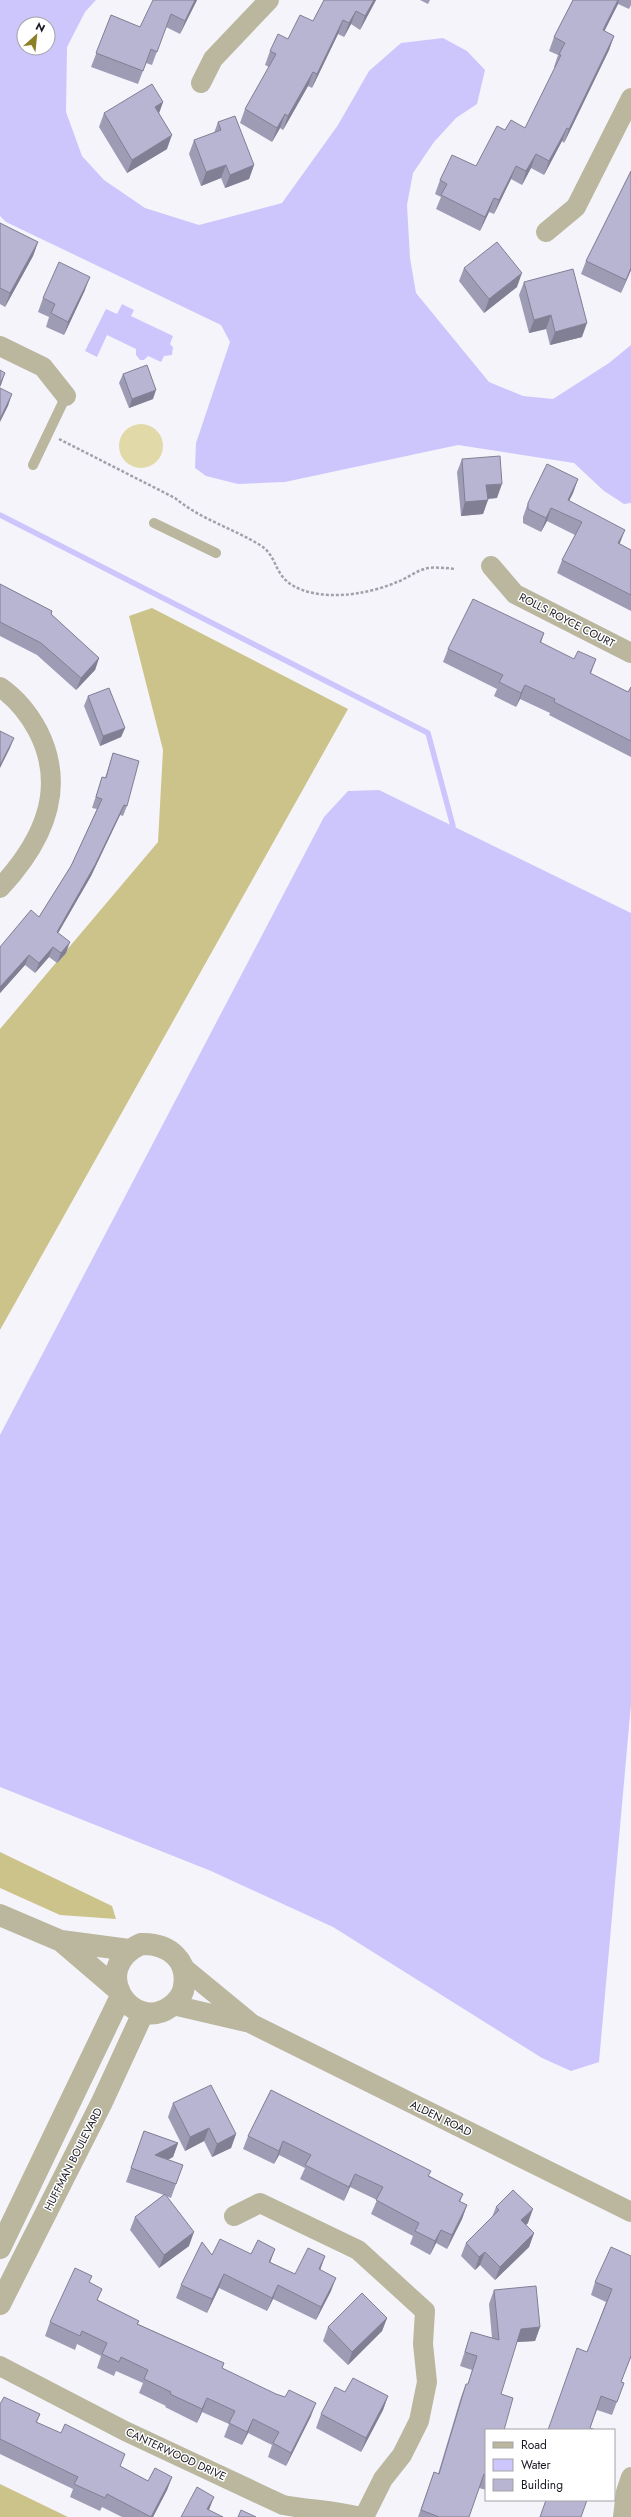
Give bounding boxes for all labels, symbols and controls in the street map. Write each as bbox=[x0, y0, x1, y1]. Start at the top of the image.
north arrow bbox=[16, 16, 56, 56]
text: N bbox=[33, 18, 48, 36]
street label: ROLLS ROYCE COURT bbox=[516, 589, 618, 651]
street label: ALDEN ROAD bbox=[407, 2096, 475, 2140]
street label: HUFFMAN BOULEVARD bbox=[40, 2104, 106, 2213]
street label: CANTERWOOD DRIVE bbox=[123, 2424, 229, 2484]
legend bbox=[485, 2429, 615, 2501]
text: Road bbox=[521, 2436, 547, 2454]
text: Water bbox=[521, 2456, 552, 2474]
text: Building bbox=[521, 2476, 563, 2494]

